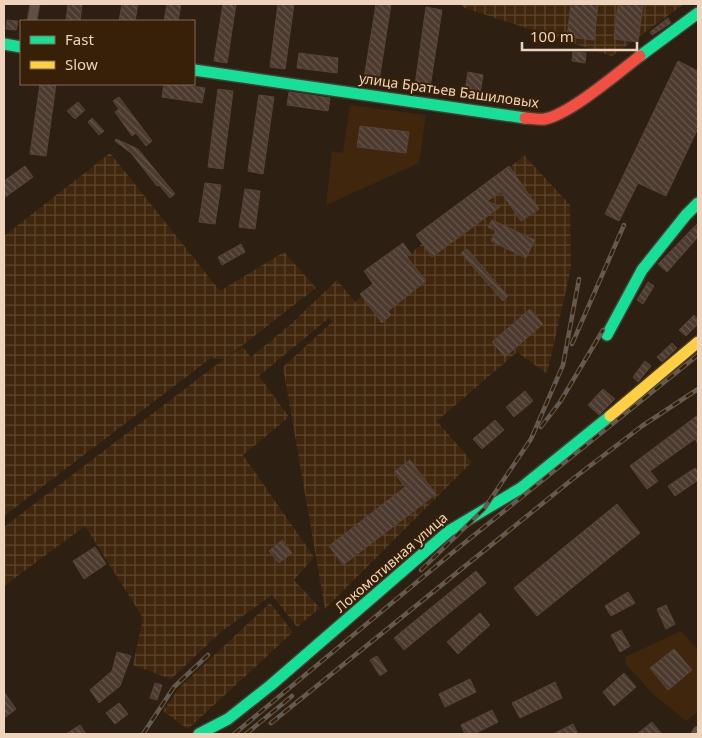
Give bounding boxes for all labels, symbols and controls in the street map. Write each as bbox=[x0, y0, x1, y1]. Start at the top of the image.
legend bbox=[20, 20, 195, 85]
scale bar bbox=[522, 20, 637, 52]
text: 100 m bbox=[530, 26, 574, 46]
text: Fast bbox=[65, 29, 94, 49]
text: Slow bbox=[65, 54, 98, 74]
street label: улица Братьев Башиловых bbox=[358, 68, 541, 112]
street label: Локомотивная улица bbox=[331, 508, 451, 616]

